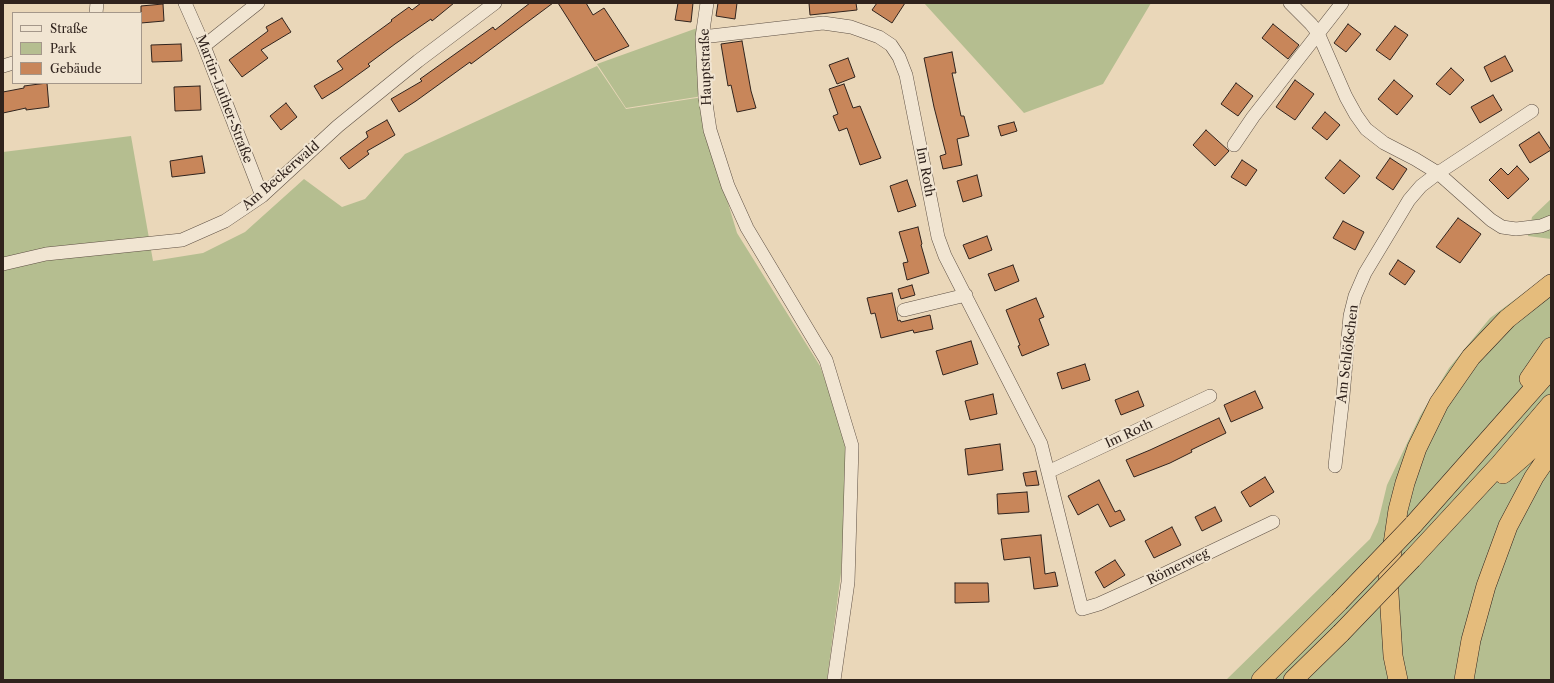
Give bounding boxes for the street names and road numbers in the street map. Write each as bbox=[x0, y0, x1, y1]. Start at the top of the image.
street label: Hauptstraße bbox=[697, 28, 715, 106]
street label: Martin-Luther-Straße bbox=[192, 33, 256, 165]
street label: Am Beckerwald bbox=[239, 138, 323, 214]
street label: Im Roth bbox=[913, 146, 937, 198]
street label: Am Schlößchen bbox=[1334, 304, 1362, 404]
street label: Im Roth bbox=[1103, 416, 1155, 452]
street label: Römerweg bbox=[1145, 545, 1211, 589]

